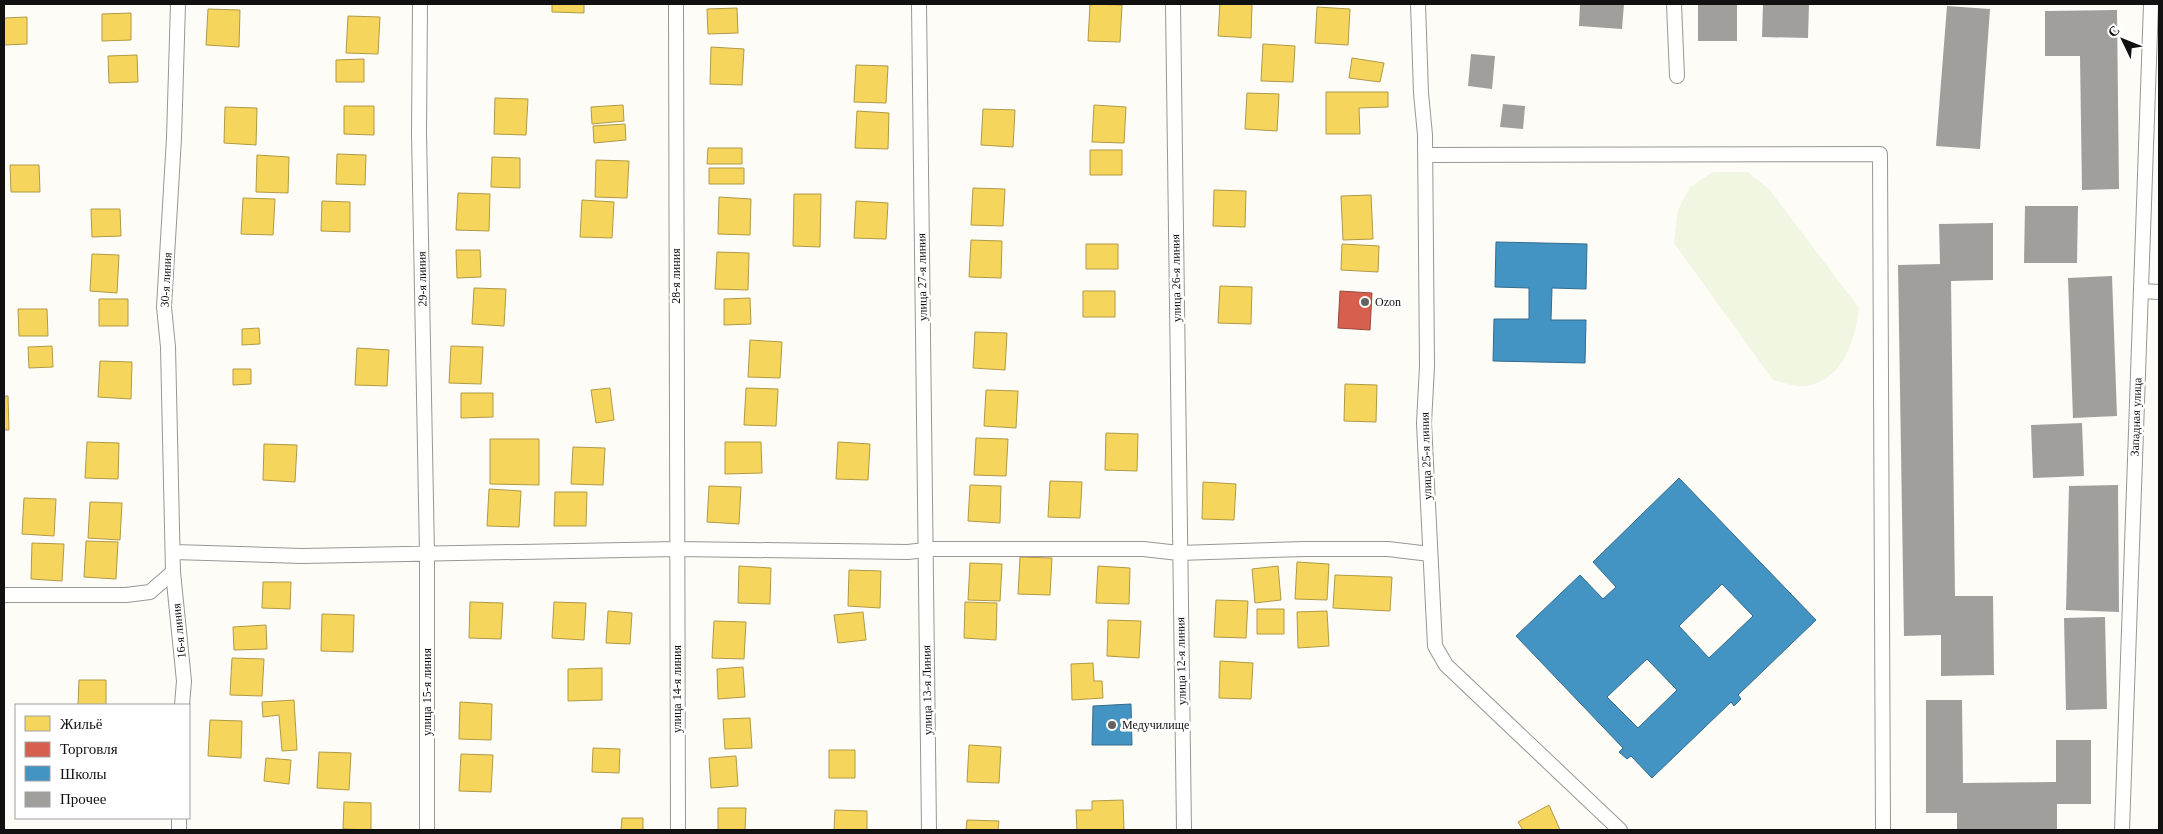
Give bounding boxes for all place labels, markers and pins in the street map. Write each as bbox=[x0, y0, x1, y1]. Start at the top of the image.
place label: Ozon bbox=[1375, 295, 1401, 309]
marker: Ozon bbox=[1359, 296, 1371, 308]
place label: Медучилище bbox=[1122, 718, 1189, 732]
marker: Медучилище bbox=[1106, 719, 1118, 731]

